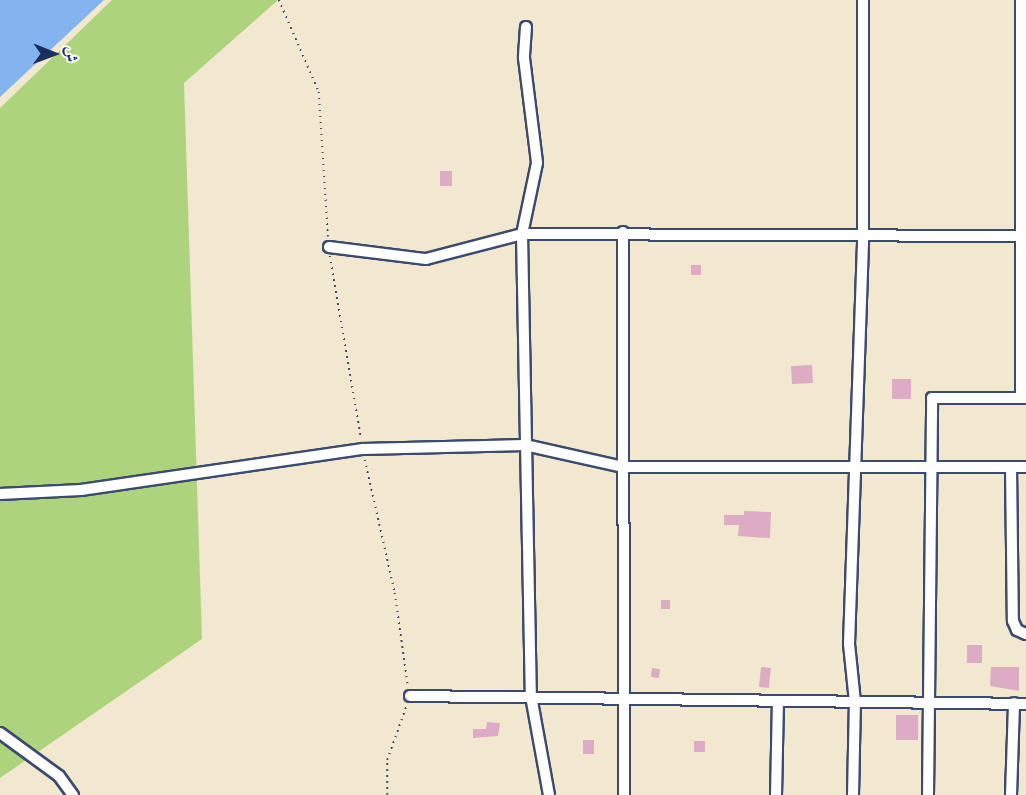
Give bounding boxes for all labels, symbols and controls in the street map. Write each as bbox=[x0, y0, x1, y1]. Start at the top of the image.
north arrow bbox=[24, 24, 84, 84]
text: ش bbox=[60, 46, 84, 62]

